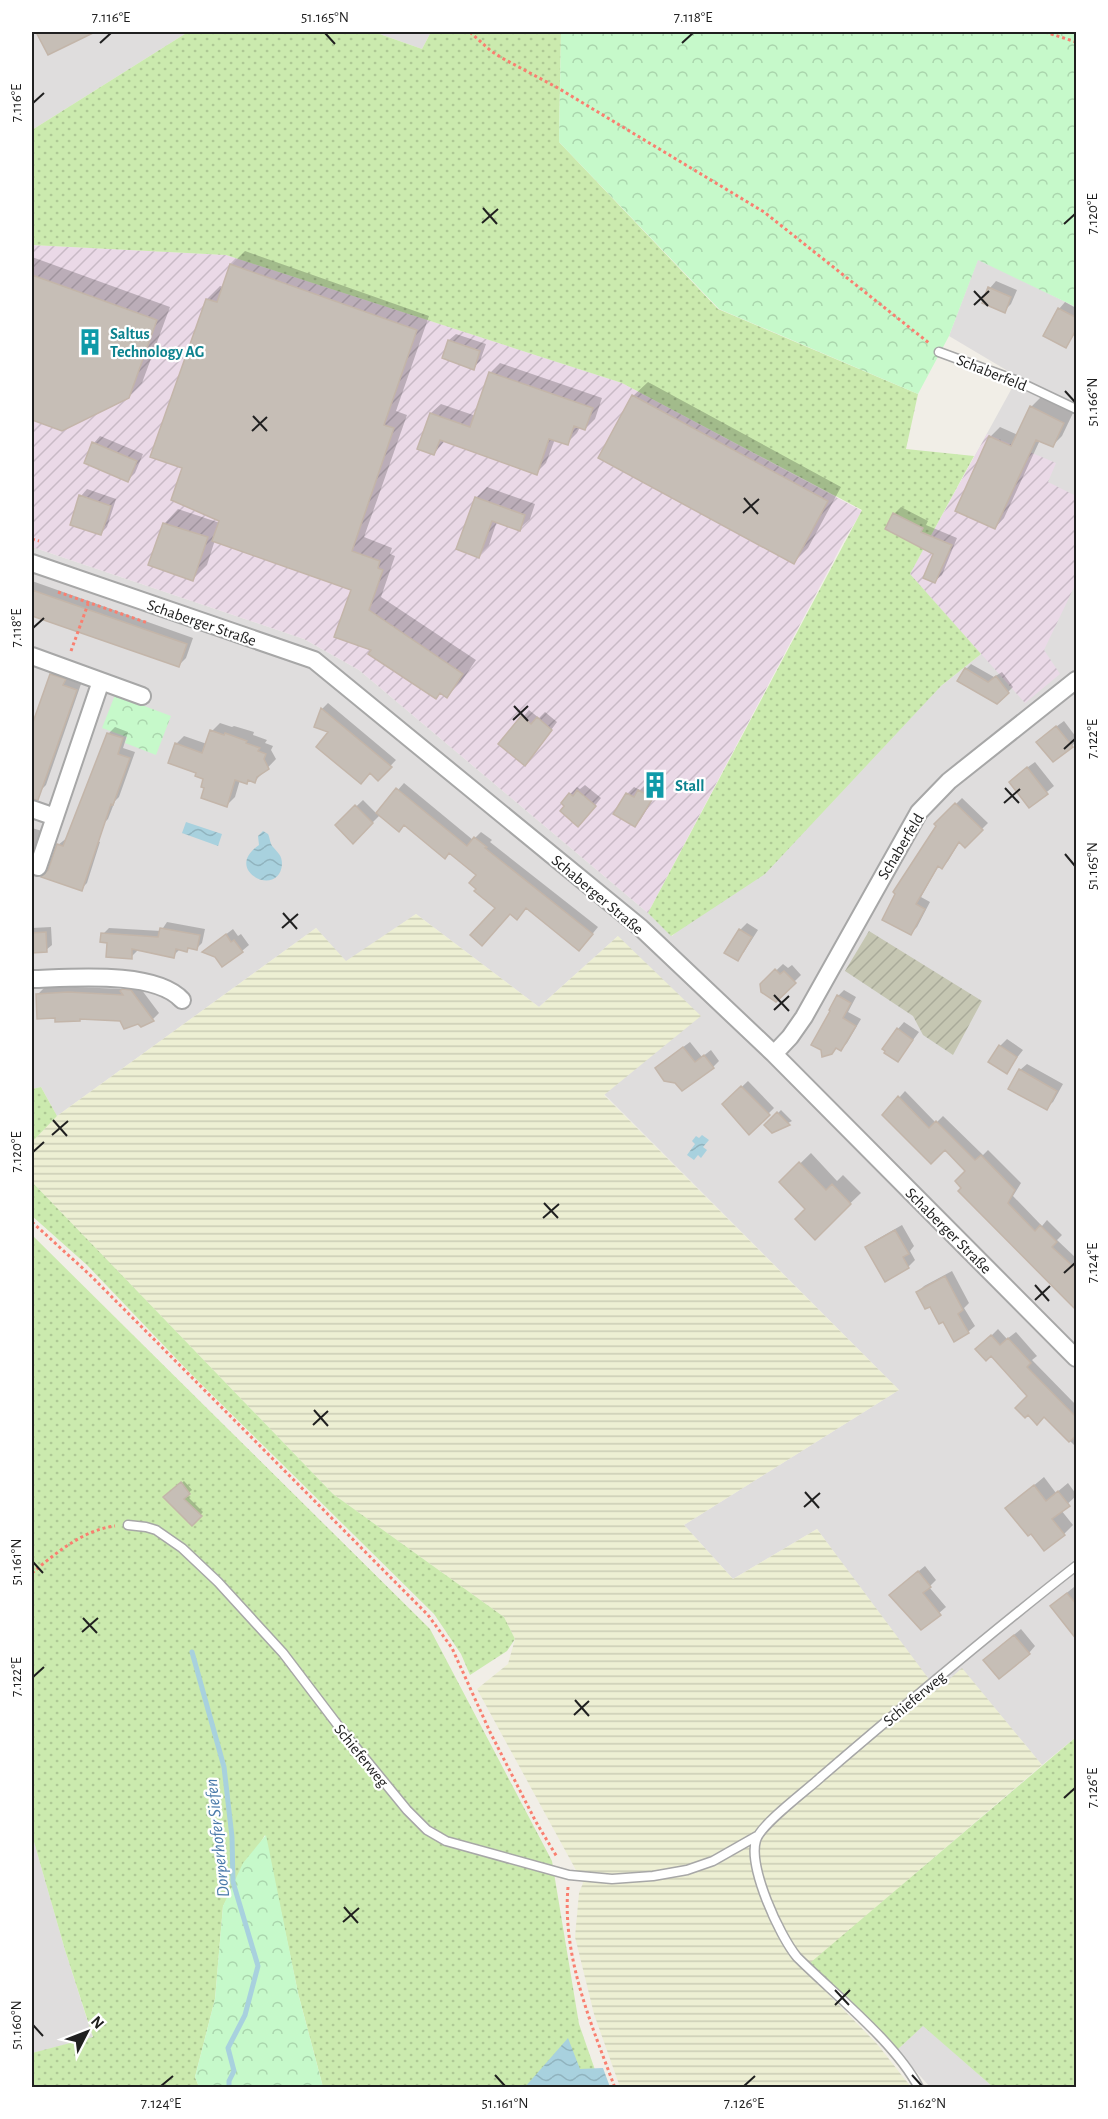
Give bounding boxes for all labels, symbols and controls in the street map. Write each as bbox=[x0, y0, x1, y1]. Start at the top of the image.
text: 7.116°E bbox=[92, 10, 130, 25]
text: 51.165°N bbox=[301, 10, 349, 25]
text: 7.118°E bbox=[674, 10, 712, 25]
text: 7.116°E bbox=[9, 84, 24, 122]
text: 7.120°E bbox=[1085, 193, 1100, 235]
place label: Saltus Technology AG bbox=[110, 326, 204, 361]
building icon: Saltus Technology AG bbox=[75, 327, 105, 357]
street label: Schaberfeld bbox=[954, 352, 1029, 394]
text: 51.166°N bbox=[1085, 378, 1100, 426]
street label: Schaberger Straße bbox=[145, 597, 258, 649]
text: 7.118°E bbox=[9, 609, 24, 647]
text: 7.122°E bbox=[1085, 719, 1100, 759]
building icon: Stall bbox=[640, 770, 670, 800]
place label: Stall bbox=[675, 778, 705, 794]
street label: Schaberfeld bbox=[875, 811, 927, 882]
text: 51.165°N bbox=[1085, 842, 1100, 890]
street label: Schaberger Straße bbox=[548, 852, 646, 938]
text: 7.120°E bbox=[9, 1131, 24, 1173]
street label: Schaberger Straße bbox=[902, 1185, 994, 1277]
text: 7.124°E bbox=[1085, 1243, 1100, 1283]
text: 51.161°N bbox=[9, 1539, 24, 1585]
text: 7.122°E bbox=[9, 1657, 24, 1697]
street label: Schieferweg bbox=[880, 1668, 949, 1729]
street label: Schieferweg bbox=[331, 1721, 391, 1790]
text: 7.126°E bbox=[1085, 1768, 1100, 1808]
water label: Dorperhofer Siefen bbox=[203, 1778, 233, 1898]
text: 51.160°N bbox=[9, 2000, 24, 2050]
north arrow bbox=[57, 2002, 117, 2062]
text: N bbox=[88, 2013, 107, 2032]
text: 7.124°E bbox=[141, 2096, 181, 2111]
text: 51.161°N bbox=[482, 2096, 528, 2111]
text: 7.126°E bbox=[724, 2096, 764, 2111]
text: 51.162°N bbox=[898, 2096, 946, 2111]

